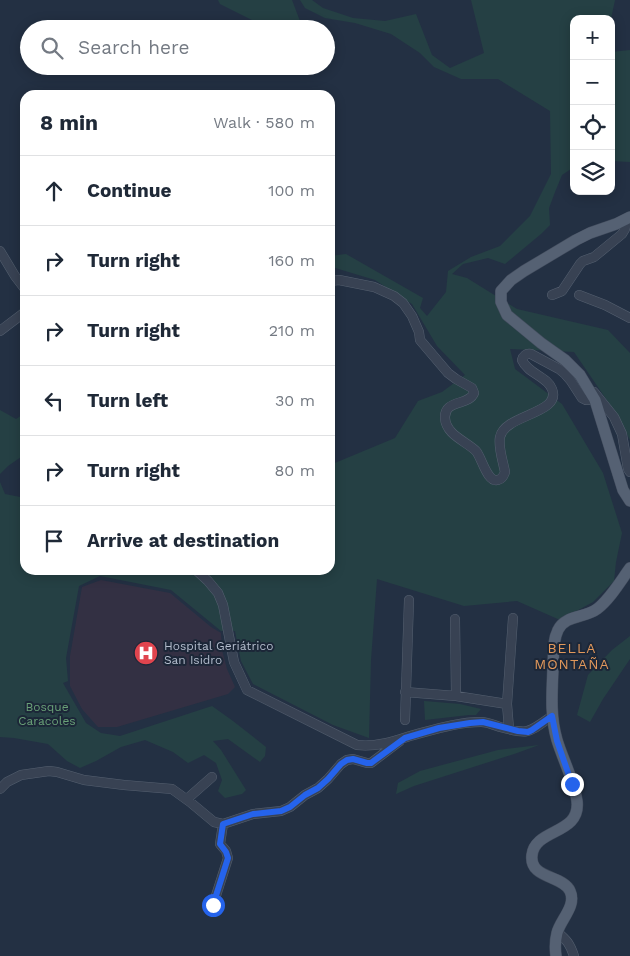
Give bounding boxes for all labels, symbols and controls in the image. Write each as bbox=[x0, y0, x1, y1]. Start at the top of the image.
map controls bbox=[570, 15, 615, 195]
button: + bbox=[570, 15, 615, 60]
search box bbox=[20, 20, 335, 75]
icon: search bbox=[38, 34, 66, 62]
text: Search here bbox=[78, 36, 189, 59]
button: − bbox=[570, 60, 615, 105]
button: locate bbox=[570, 105, 615, 150]
text: 8 min bbox=[40, 110, 98, 135]
text: Walk · 580 m bbox=[213, 113, 315, 132]
button: layers bbox=[570, 150, 615, 195]
icon: ahead bbox=[40, 177, 68, 205]
text: Continue bbox=[87, 179, 171, 202]
text: 100 m bbox=[268, 181, 315, 200]
icon: right bbox=[40, 247, 68, 275]
text: Turn right bbox=[87, 249, 180, 272]
text: 160 m bbox=[268, 251, 315, 270]
icon: right bbox=[40, 317, 68, 345]
text: Turn right bbox=[87, 319, 180, 342]
text: 210 m bbox=[269, 321, 315, 340]
icon: left bbox=[40, 387, 68, 415]
text: Turn left bbox=[87, 389, 168, 412]
text: 30 m bbox=[275, 391, 315, 410]
icon: right bbox=[40, 457, 68, 485]
text: Turn right bbox=[87, 459, 180, 482]
text: 80 m bbox=[274, 461, 315, 480]
icon: arrive bbox=[40, 527, 68, 555]
text: Arrive at destination bbox=[87, 529, 279, 552]
place label: Hospital Geriátrico San Isidro bbox=[164, 639, 273, 667]
hospital icon: Hospital Geriátrico San Isidro bbox=[133, 640, 159, 666]
district label: BELLA MONTAÑA bbox=[534, 640, 610, 672]
park label: Bosque Caracoles bbox=[18, 700, 76, 728]
route end bbox=[561, 773, 584, 796]
route start bbox=[202, 894, 225, 917]

